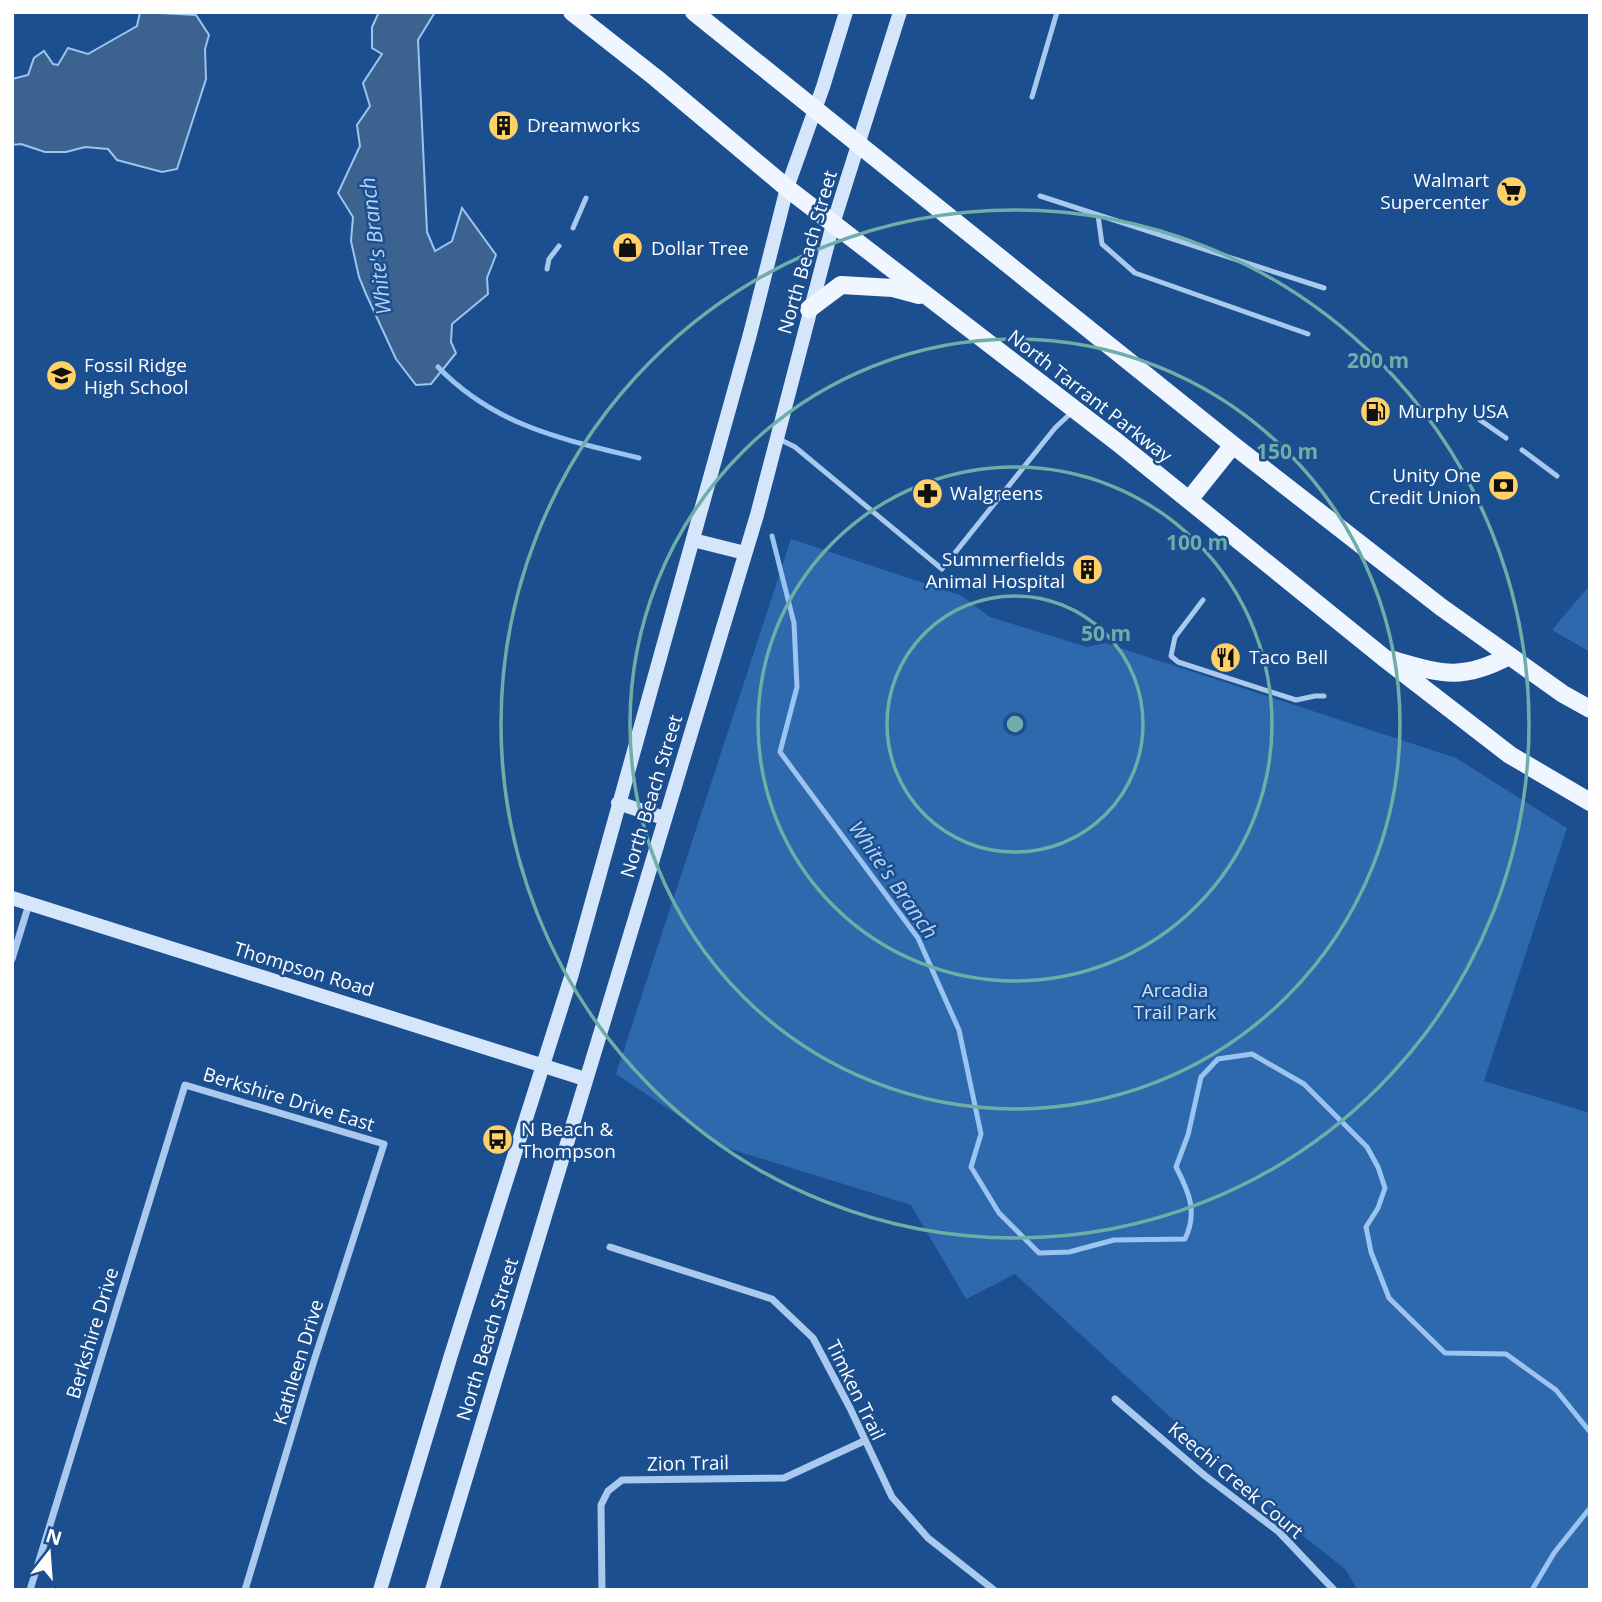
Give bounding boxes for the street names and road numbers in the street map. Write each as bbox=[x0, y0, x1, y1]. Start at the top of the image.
street label: North Beach Street bbox=[771, 167, 843, 337]
street label: North Tarrant Parkway bbox=[1002, 324, 1178, 469]
street label: North Beach Street bbox=[614, 711, 688, 881]
street label: Thompson Road bbox=[231, 935, 377, 1003]
street label: Berkshire Drive East bbox=[200, 1061, 378, 1138]
street label: North Beach Street bbox=[450, 1254, 524, 1424]
street label: Berkshire Drive bbox=[60, 1264, 124, 1402]
street label: Kathleen Drive bbox=[267, 1296, 329, 1428]
street label: Timken Trail bbox=[821, 1336, 891, 1444]
street label: Keechi Creek Court bbox=[1163, 1416, 1309, 1544]
street label: Zion Trail bbox=[647, 1449, 729, 1477]

